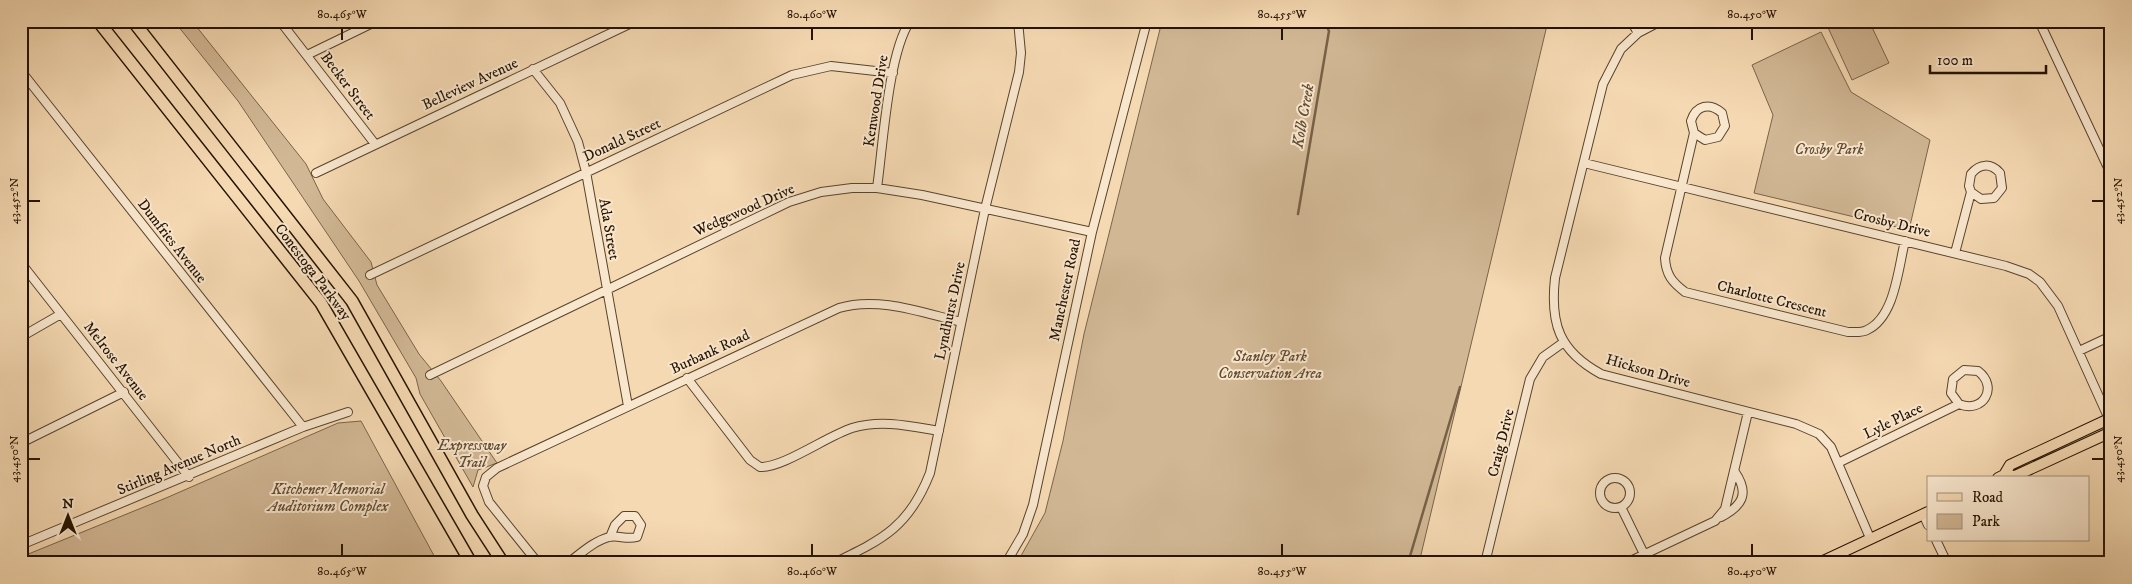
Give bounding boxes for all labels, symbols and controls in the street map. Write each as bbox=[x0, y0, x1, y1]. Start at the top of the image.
text: 80.465°W bbox=[317, 7, 368, 22]
text: 80.460°W bbox=[787, 7, 838, 22]
text: 80.455°W bbox=[1257, 7, 1308, 22]
text: 80.450°W bbox=[1727, 7, 1778, 22]
scale bar bbox=[1930, 42, 2046, 74]
street label: Becker Street bbox=[316, 48, 380, 124]
text: 100 m bbox=[1937, 51, 1973, 70]
street label: Belleview Avenue bbox=[419, 53, 521, 115]
street label: Kenwood Drive bbox=[859, 54, 893, 148]
water label: Kolb Creek bbox=[1287, 82, 1319, 151]
street label: Donald Street bbox=[580, 114, 664, 166]
park label: Crosby Park bbox=[1794, 140, 1864, 159]
text: 43.452°N bbox=[7, 177, 22, 224]
text: 43.452°N bbox=[2111, 177, 2126, 224]
street label: Wedgewood Drive bbox=[690, 179, 797, 241]
street label: Dumfries Avenue bbox=[133, 195, 211, 287]
street label: Ada Street bbox=[594, 197, 624, 261]
street label: Crosby Drive bbox=[1852, 204, 1932, 242]
street label: Conestoga Parkway bbox=[270, 220, 356, 325]
street label: Manchester Road bbox=[1045, 237, 1085, 343]
street label: Lyndhurst Drive bbox=[930, 260, 970, 362]
street label: Charlotte Crescent bbox=[1715, 276, 1829, 322]
street label: Melrose Avenue bbox=[79, 318, 153, 404]
street label: Burbank Road bbox=[667, 325, 753, 379]
park label: Stanley Park Conservation Area bbox=[1218, 347, 1322, 383]
street label: Hickson Drive bbox=[1604, 350, 1692, 392]
street label: Lyle Place bbox=[1860, 399, 1926, 443]
street label: Craig Drive bbox=[1483, 407, 1519, 479]
street label: Stirling Avenue North bbox=[114, 430, 244, 500]
text: 43.450°N bbox=[7, 435, 22, 483]
text: 43.450°N bbox=[2111, 435, 2126, 483]
park label: Expressway Trail bbox=[437, 436, 507, 472]
legend bbox=[1927, 476, 2090, 542]
park label: Kitchener Memorial Auditorium Complex bbox=[266, 480, 389, 516]
text: Road bbox=[1972, 488, 2004, 507]
north arrow bbox=[42, 492, 92, 542]
text: N bbox=[62, 495, 74, 513]
text: Park bbox=[1972, 512, 2001, 531]
text: 80.465°W bbox=[317, 564, 368, 579]
text: 80.460°W bbox=[787, 564, 838, 579]
text: 80.455°W bbox=[1257, 564, 1308, 579]
text: 80.450°W bbox=[1727, 564, 1778, 579]

